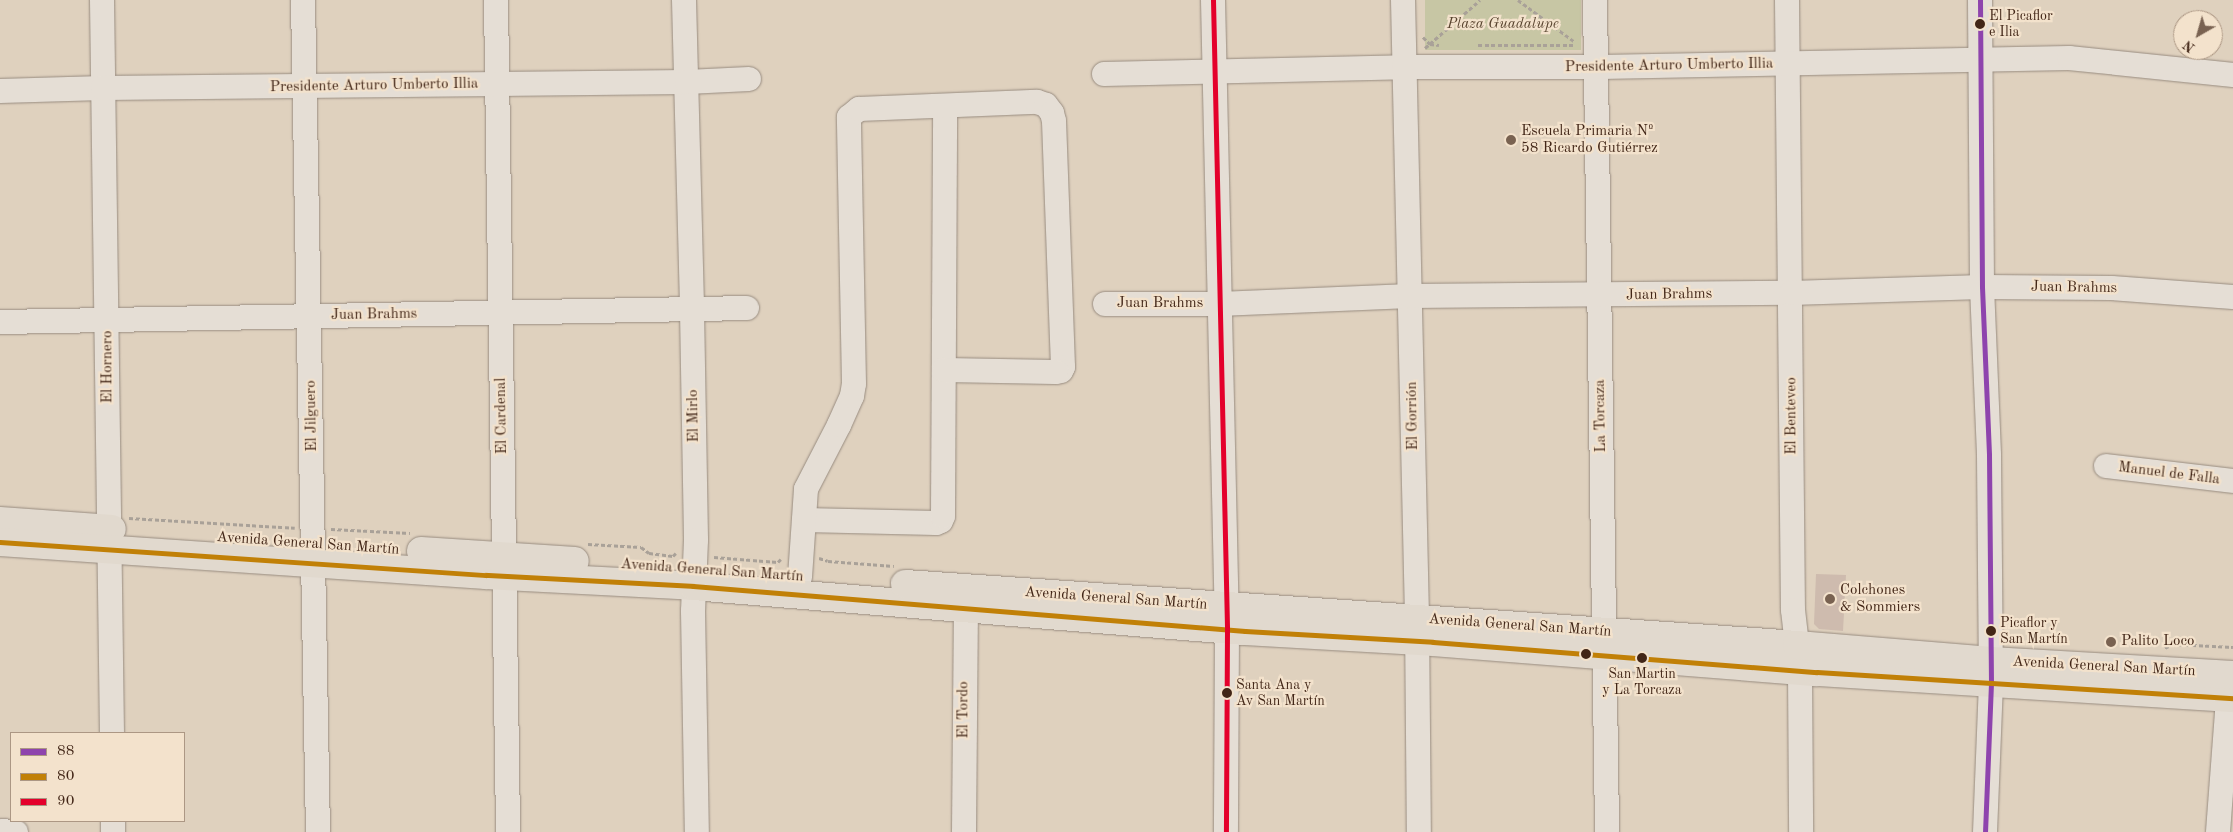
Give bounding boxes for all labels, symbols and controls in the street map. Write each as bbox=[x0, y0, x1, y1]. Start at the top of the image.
place label: El Picaflor e Ilia bbox=[1989, 8, 2053, 40]
north arrow bbox=[2173, 10, 2223, 60]
park label: Plaza Guadalupe bbox=[1447, 16, 1559, 34]
marker: El Picaflor e Ilia bbox=[1975, 19, 1985, 29]
text: N bbox=[2181, 37, 2198, 55]
street label: Presidente Arturo Umberto Illia bbox=[1565, 55, 1773, 77]
street label: Presidente Arturo Umberto Illia bbox=[270, 75, 478, 97]
place label: Escuela Primaria Nº 58 Ricardo Gutiérrez bbox=[1521, 122, 1658, 157]
marker: Escuela Primaria Nº 58 Ricardo Gutiérrez bbox=[1505, 134, 1517, 146]
street label: Juan Brahms bbox=[2031, 278, 2117, 298]
street label: Juan Brahms bbox=[1626, 285, 1712, 305]
street label: Juan Brahms bbox=[1117, 295, 1203, 313]
street label: Juan Brahms bbox=[331, 305, 417, 325]
street label: El Hornero bbox=[99, 331, 117, 403]
street label: El Benteveo bbox=[1783, 377, 1801, 455]
street label: El Cardenal bbox=[492, 378, 512, 454]
street label: La Torcaza bbox=[1591, 379, 1611, 453]
street label: El Jilguero bbox=[302, 380, 322, 452]
street label: El Gorrión bbox=[1403, 381, 1423, 451]
street label: El Mirlo bbox=[685, 389, 703, 443]
street label: Manuel de Falla bbox=[2117, 459, 2221, 489]
street label: Avenida General San Martín bbox=[216, 529, 400, 559]
street label: Avenida General San Martín bbox=[620, 556, 804, 586]
place label: Colchones & Sommiers bbox=[1840, 581, 1920, 616]
street label: Avenida General San Martín bbox=[1024, 584, 1208, 614]
marker: Colchones & Sommiers bbox=[1824, 593, 1836, 605]
street label: Avenida General San Martín bbox=[1428, 611, 1612, 641]
place label: Picaflor y San Martín bbox=[2000, 615, 2068, 648]
marker: Picaflor y San Martín bbox=[1986, 626, 1996, 636]
place label: Palito Loco bbox=[2121, 633, 2194, 651]
marker: Palito Loco bbox=[2105, 636, 2117, 648]
unlabelled marker bbox=[1581, 649, 1591, 659]
marker: San Martin y La Torcaza bbox=[1637, 653, 1647, 663]
street label: Avenida General San Martín bbox=[2012, 653, 2196, 681]
place label: San Martin y La Torcaza bbox=[1602, 666, 1682, 699]
place label: Santa Ana y Av San Martín bbox=[1236, 677, 1325, 710]
street label: El Tordo bbox=[955, 681, 973, 739]
marker: Santa Ana y Av San Martín bbox=[1222, 688, 1232, 698]
legend bbox=[10, 732, 185, 822]
text: 88 bbox=[57, 744, 74, 759]
text: 80 bbox=[57, 769, 74, 784]
text: 90 bbox=[57, 794, 74, 809]

